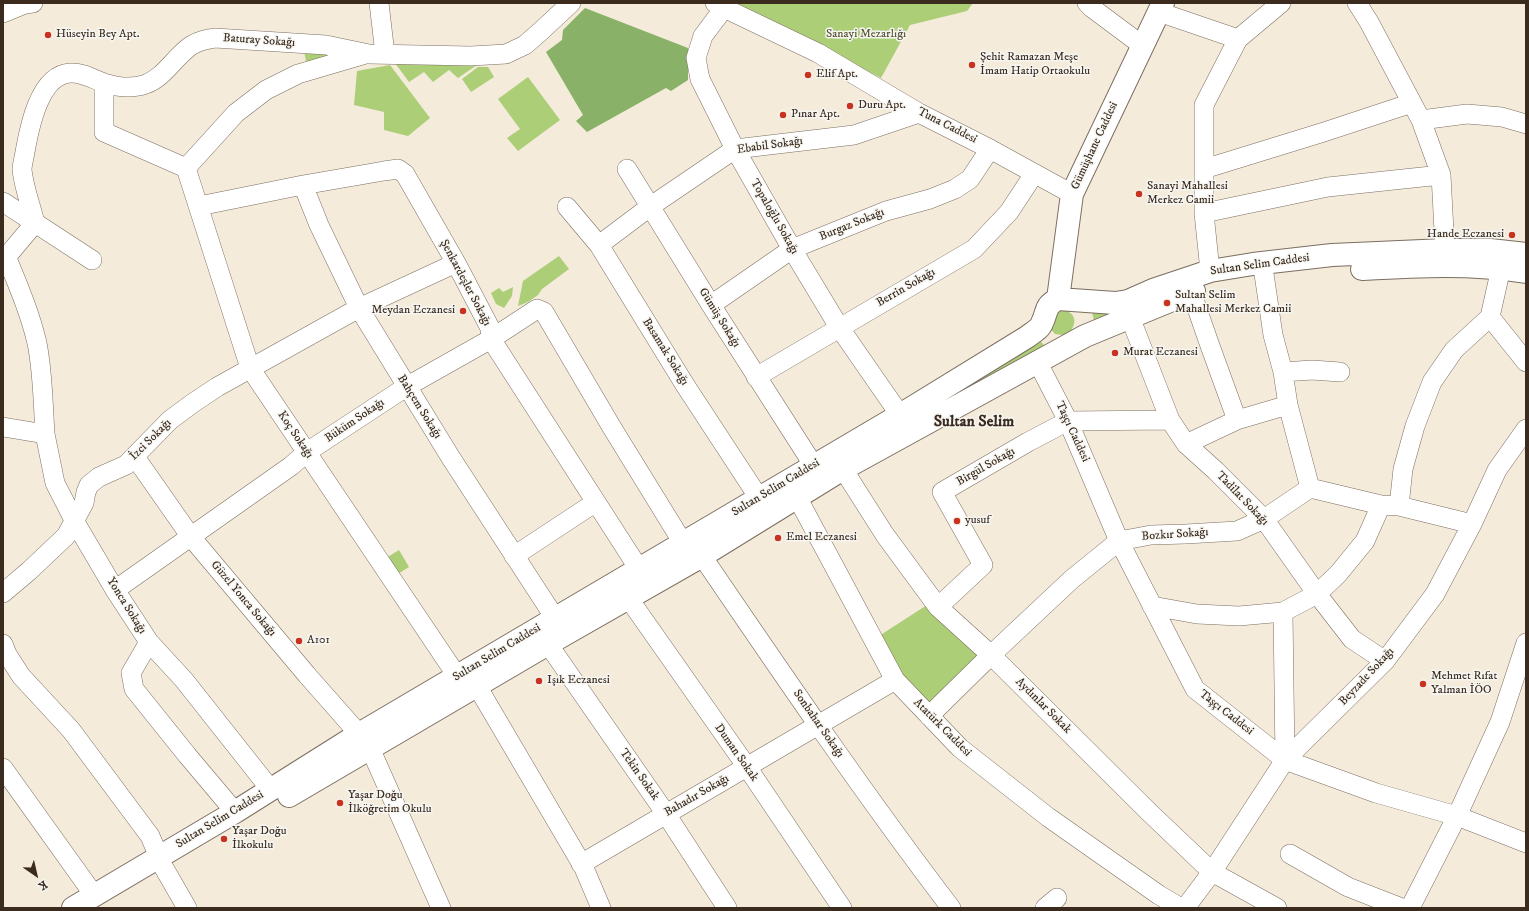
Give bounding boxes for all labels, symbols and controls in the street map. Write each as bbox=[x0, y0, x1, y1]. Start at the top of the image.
place label: Hüseyin Bey Apt. bbox=[56, 28, 139, 42]
park label: Sanayi Mezarlığı bbox=[826, 28, 906, 42]
marker: Hüseyin Bey Apt. bbox=[43, 30, 53, 40]
street label: Baturay Sokağı bbox=[223, 31, 295, 51]
place label: Şehit Ramazan Meşe İmam Hatip Ortaokulu bbox=[980, 51, 1090, 79]
marker: Şehit Ramazan Meşe İmam Hatip Ortaokulu bbox=[967, 60, 977, 70]
place label: Elif Apt. bbox=[816, 68, 858, 82]
marker: Elif Apt. bbox=[803, 70, 813, 80]
place label: Duru Apt. bbox=[858, 99, 906, 113]
street label: Gümüşhane Caddesi bbox=[1068, 100, 1122, 192]
marker: Duru Apt. bbox=[845, 101, 855, 111]
street label: Tuna Caddesi bbox=[915, 105, 979, 147]
place label: Pınar Apt. bbox=[791, 108, 840, 122]
marker: Pınar Apt. bbox=[778, 110, 788, 120]
street label: Ebabil Sokağı bbox=[736, 134, 804, 158]
street label: Topaloğlu Sokağı bbox=[747, 177, 801, 257]
place label: Sanayi Mahallesi Merkez Camii bbox=[1147, 180, 1228, 208]
marker: Sanayi Mahallesi Merkez Camii bbox=[1134, 189, 1144, 199]
street label: Burgaz Sokağı bbox=[817, 205, 887, 245]
place label: Hande Eczanesi bbox=[1427, 228, 1504, 242]
marker: Hande Eczanesi bbox=[1507, 230, 1517, 240]
street label: Şenkardeşler Sokağı bbox=[436, 237, 494, 329]
street label: Sultan Selim Caddesi bbox=[1209, 251, 1311, 279]
street label: Berrin Sokağı bbox=[874, 265, 938, 311]
street label: Gümüş Sokağı bbox=[695, 286, 743, 350]
place label: Sultan Selim Mahallesi Merkez Camii bbox=[1175, 289, 1291, 317]
marker: Sultan Selim Mahallesi Merkez Camii bbox=[1162, 298, 1172, 308]
place label: Meydan Eczanesi bbox=[371, 304, 455, 318]
marker: Meydan Eczanesi bbox=[458, 306, 468, 316]
street label: Basamak Sokağı bbox=[639, 316, 691, 388]
place label: Murat Eczanesi bbox=[1123, 346, 1198, 360]
marker: Murat Eczanesi bbox=[1110, 348, 1120, 358]
street label: Bahçem Sokağı bbox=[394, 372, 444, 442]
street label: Büküm Sokağı bbox=[322, 396, 388, 446]
street label: Taşçı Caddesi bbox=[1052, 399, 1092, 465]
street label: Koç Sokağı bbox=[274, 409, 316, 461]
district label: Sultan Selim bbox=[934, 413, 1014, 433]
street label: İzci Sokağı bbox=[127, 416, 175, 464]
street label: Birgül Sokağı bbox=[954, 445, 1018, 489]
street label: Sultan Selim Caddesi bbox=[729, 456, 823, 520]
street label: Tadilat Sokağı bbox=[1213, 469, 1271, 529]
place label: yusuf bbox=[965, 514, 990, 528]
marker: yusuf bbox=[952, 516, 962, 526]
street label: Bozkır Sokağı bbox=[1141, 525, 1209, 545]
place label: Emel Eczanesi bbox=[786, 531, 857, 545]
marker: Emel Eczanesi bbox=[773, 533, 783, 543]
street label: Güzel Yonca Sokağı bbox=[207, 558, 279, 640]
street label: Yonca Sokağı bbox=[103, 575, 149, 637]
street label: Sultan Selim Caddesi bbox=[450, 621, 544, 685]
place label: A101 bbox=[307, 634, 330, 648]
marker: A101 bbox=[294, 636, 304, 646]
street label: Beyzade Sokağı bbox=[1336, 645, 1398, 709]
place label: Mehmet Rıfat Yalman İÖO bbox=[1431, 670, 1497, 698]
place label: Işık Eczanesi bbox=[547, 674, 610, 688]
street label: Aydınlar Sokak bbox=[1012, 675, 1074, 737]
marker: Işık Eczanesi bbox=[534, 676, 544, 686]
marker: Mehmet Rıfat Yalman İÖO bbox=[1418, 679, 1428, 689]
street label: Sonbahar Sokağı bbox=[789, 687, 847, 761]
street label: Taşçı Caddesi bbox=[1196, 687, 1256, 739]
street label: Atatürk Caddesi bbox=[910, 696, 974, 760]
street label: Duman Sokak bbox=[711, 722, 761, 784]
street label: Tekin Sokak bbox=[616, 746, 662, 804]
street label: Bahadır Sokağı bbox=[662, 772, 732, 820]
street label: Sultan Selim Caddesi bbox=[173, 788, 267, 852]
place label: Yaşar Doğu İlköğretim Okulu bbox=[348, 789, 431, 817]
marker: Yaşar Doğu İlköğretim Okulu bbox=[335, 798, 345, 808]
place label: Yaşar Doğu İlkokulu bbox=[232, 825, 286, 853]
marker: Yaşar Doğu İlkokulu bbox=[219, 834, 229, 844]
north arrow bbox=[16, 855, 56, 895]
text: K bbox=[36, 877, 50, 893]

